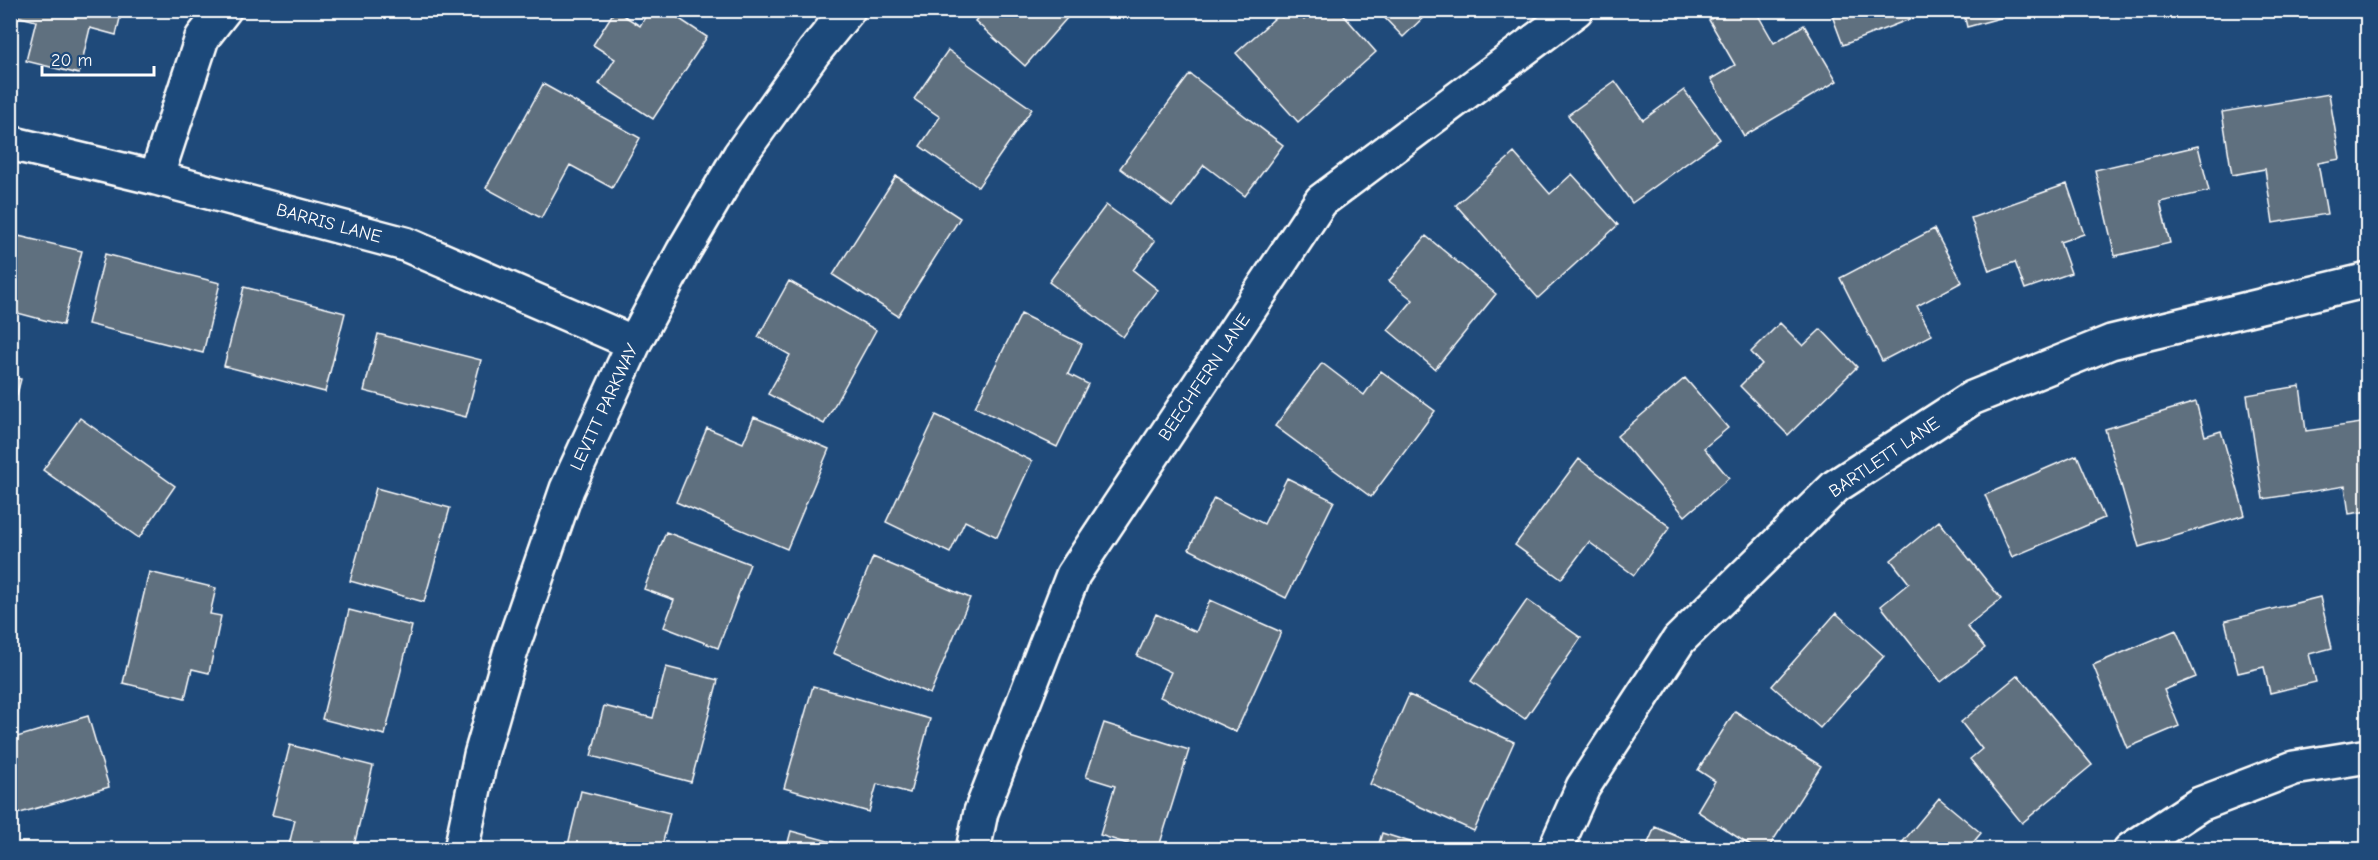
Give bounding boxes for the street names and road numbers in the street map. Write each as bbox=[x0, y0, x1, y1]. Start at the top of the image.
street label: BARRIS LANE bbox=[274, 199, 384, 248]
street label: BEECHFERN LANE bbox=[1154, 310, 1255, 445]
street label: LEVITT PARKWAY bbox=[566, 340, 643, 474]
street label: BARTLETT LANE bbox=[1825, 413, 1944, 502]

